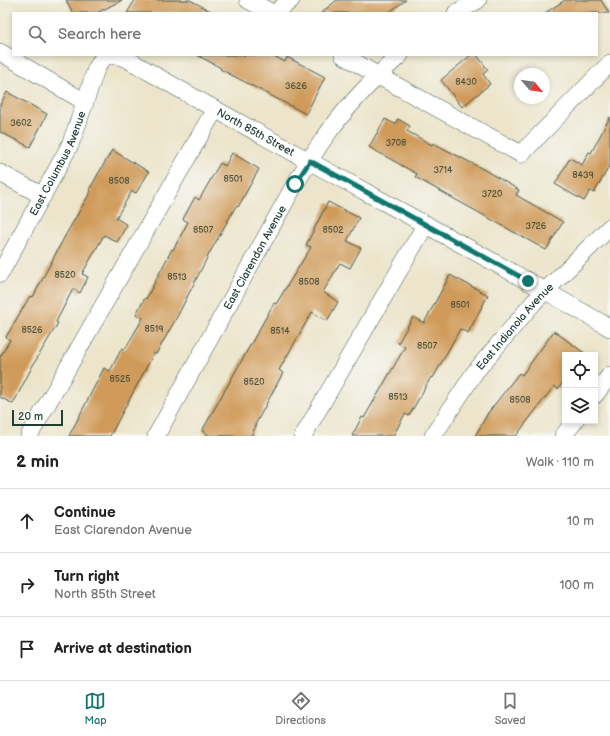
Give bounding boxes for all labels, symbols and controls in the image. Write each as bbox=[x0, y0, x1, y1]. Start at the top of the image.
search box bbox=[12, 12, 598, 56]
icon: search bbox=[26, 23, 48, 45]
text: Search here bbox=[58, 25, 141, 44]
north arrow bbox=[514, 68, 550, 104]
house number: 8430 bbox=[455, 77, 477, 88]
house number: 3626 bbox=[285, 81, 307, 92]
street label: North 85th Street bbox=[215, 105, 297, 159]
street label: East Columbus Avenue bbox=[27, 109, 88, 218]
house number: 3602 bbox=[10, 118, 33, 129]
house number: 3708 bbox=[386, 138, 406, 149]
house number: 3714 bbox=[434, 165, 453, 176]
house number: 8439 bbox=[572, 170, 594, 181]
house number: 8501 bbox=[223, 174, 243, 185]
route start bbox=[286, 175, 304, 193]
house number: 8508 bbox=[109, 176, 129, 187]
house number: 3720 bbox=[482, 189, 502, 200]
street label: East Clarendon Avenue bbox=[221, 203, 289, 312]
house number: 3726 bbox=[526, 221, 547, 232]
house number: 8507 bbox=[193, 225, 214, 236]
house number: 8502 bbox=[322, 225, 344, 236]
house number: 8520 bbox=[54, 270, 76, 281]
house number: 8513 bbox=[167, 272, 187, 283]
route end bbox=[519, 272, 537, 290]
house number: 8508 bbox=[299, 277, 319, 288]
street label: East Indianola Avenue bbox=[473, 280, 556, 372]
house number: 8501 bbox=[450, 300, 470, 311]
house number: 8519 bbox=[144, 324, 164, 335]
house number: 8526 bbox=[21, 325, 43, 336]
house number: 8514 bbox=[270, 326, 290, 337]
house number: 8507 bbox=[417, 341, 438, 352]
map controls bbox=[562, 352, 598, 424]
button: locate bbox=[562, 352, 598, 388]
house number: 8525 bbox=[110, 374, 130, 385]
house number: 8520 bbox=[243, 377, 265, 388]
button: layers bbox=[562, 388, 598, 424]
house number: 8513 bbox=[388, 392, 408, 403]
house number: 8508 bbox=[510, 395, 530, 406]
scale bar bbox=[12, 408, 63, 427]
text: 20 m bbox=[18, 410, 43, 423]
text: 2 min bbox=[16, 452, 59, 472]
text: Walk · 110 m bbox=[526, 454, 594, 470]
text: Continue bbox=[54, 503, 116, 522]
icon: ahead bbox=[16, 510, 38, 532]
text: 10 m bbox=[567, 513, 594, 529]
text: East Clarendon Avenue bbox=[54, 522, 192, 538]
text: Turn right bbox=[54, 567, 119, 586]
icon: right bbox=[16, 574, 38, 596]
text: 100 m bbox=[559, 577, 594, 593]
text: North 85th Street bbox=[54, 586, 156, 602]
icon: arrive bbox=[16, 638, 38, 660]
text: Arrive at destination bbox=[54, 639, 192, 658]
tab: Map bbox=[84, 690, 107, 727]
tab: Directions bbox=[275, 690, 326, 727]
tab: Saved bbox=[495, 690, 526, 727]

